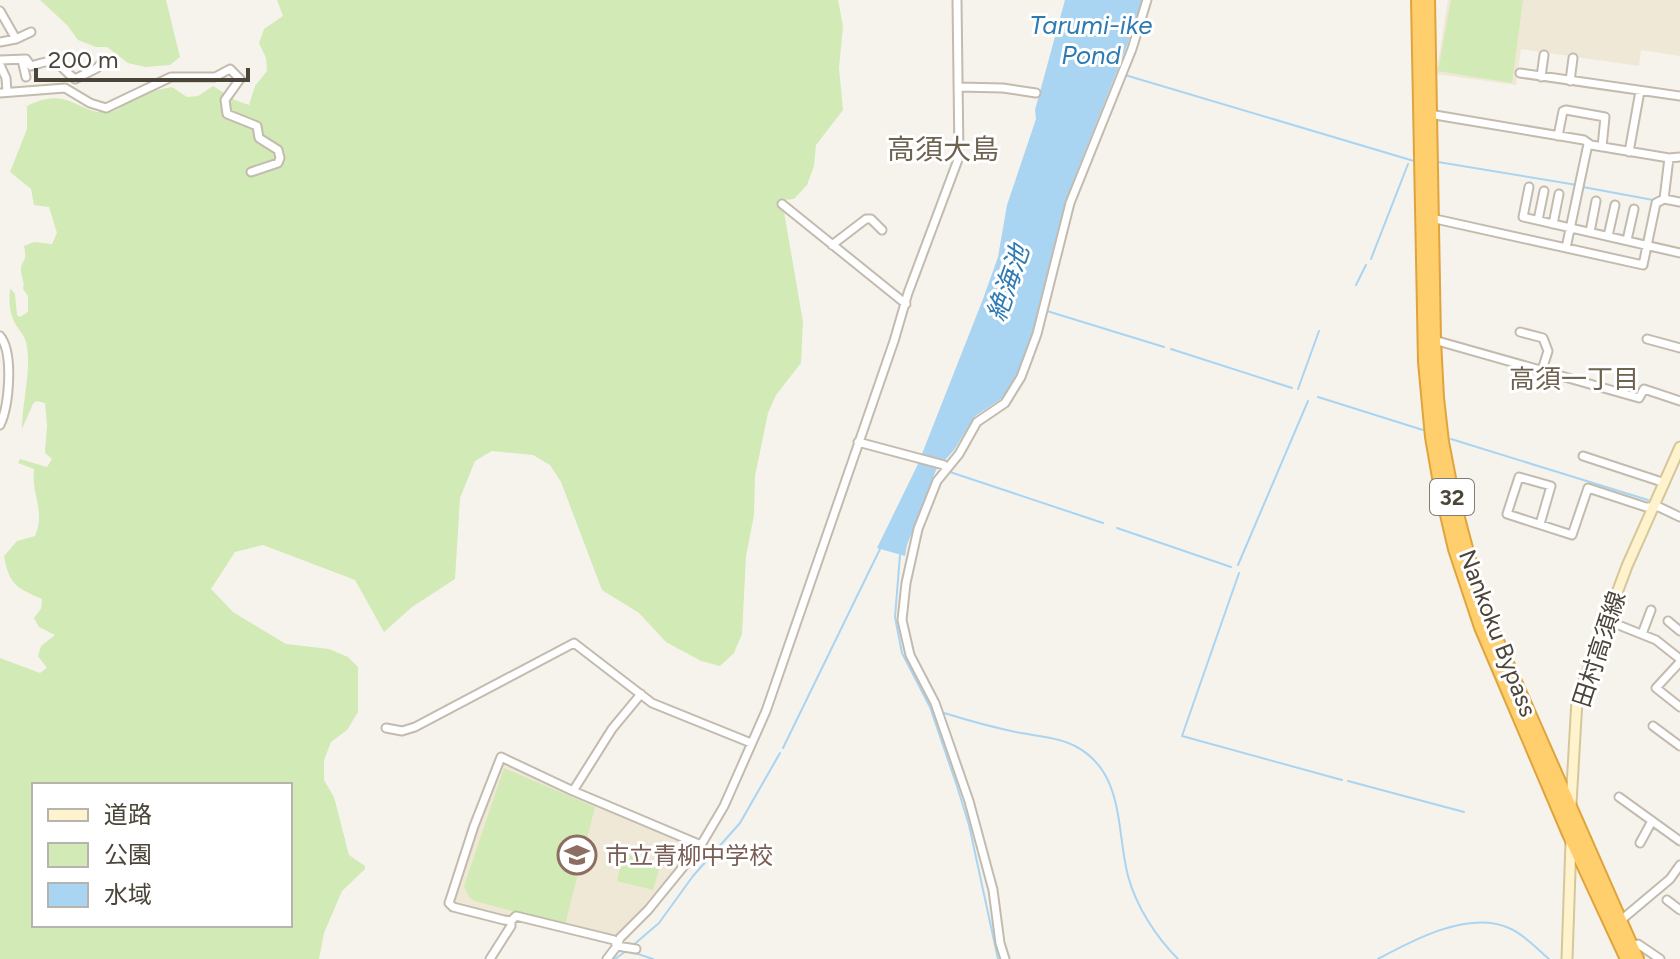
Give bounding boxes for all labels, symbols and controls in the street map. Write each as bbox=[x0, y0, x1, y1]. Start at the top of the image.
water label: Tarumi-ike Pond bbox=[1030, 9, 1152, 71]
scale bar bbox=[36, 32, 248, 82]
text: 200 m bbox=[48, 45, 119, 74]
district label: 高須大島 bbox=[887, 132, 999, 166]
water label: 絶海池 bbox=[980, 238, 1037, 325]
district label: 高須一丁目 bbox=[1509, 363, 1639, 395]
road number: 32 bbox=[1430, 479, 1474, 515]
street label: Nankoku Bypass bbox=[1453, 545, 1543, 721]
street label: 田村高須線 bbox=[1567, 587, 1631, 711]
legend bbox=[32, 783, 292, 927]
text: 道路 bbox=[104, 800, 152, 829]
school or university icon: 市立青柳中学校 bbox=[556, 834, 598, 876]
text: 公園 bbox=[104, 840, 152, 869]
place label: 市立青柳中学校 bbox=[605, 841, 773, 870]
text: 水域 bbox=[104, 880, 152, 909]

